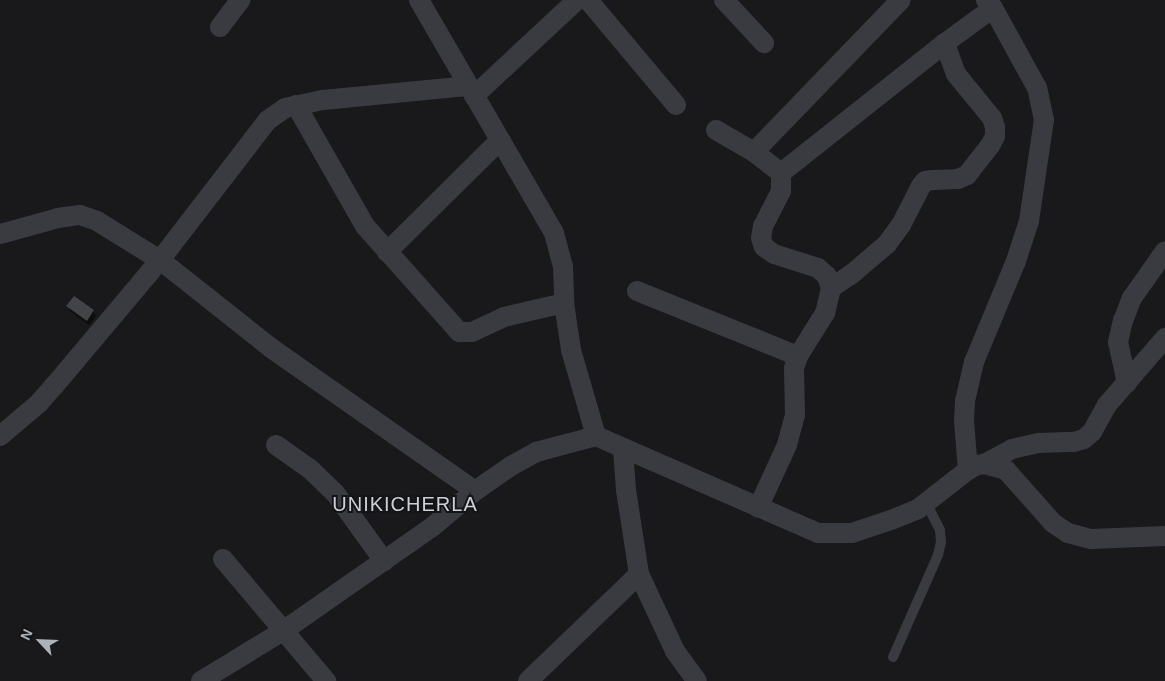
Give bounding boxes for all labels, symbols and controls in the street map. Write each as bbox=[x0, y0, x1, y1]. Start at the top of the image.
district label: UNIKICHERLA bbox=[331, 492, 479, 516]
north arrow bbox=[15, 616, 65, 666]
text: N bbox=[17, 627, 36, 643]

